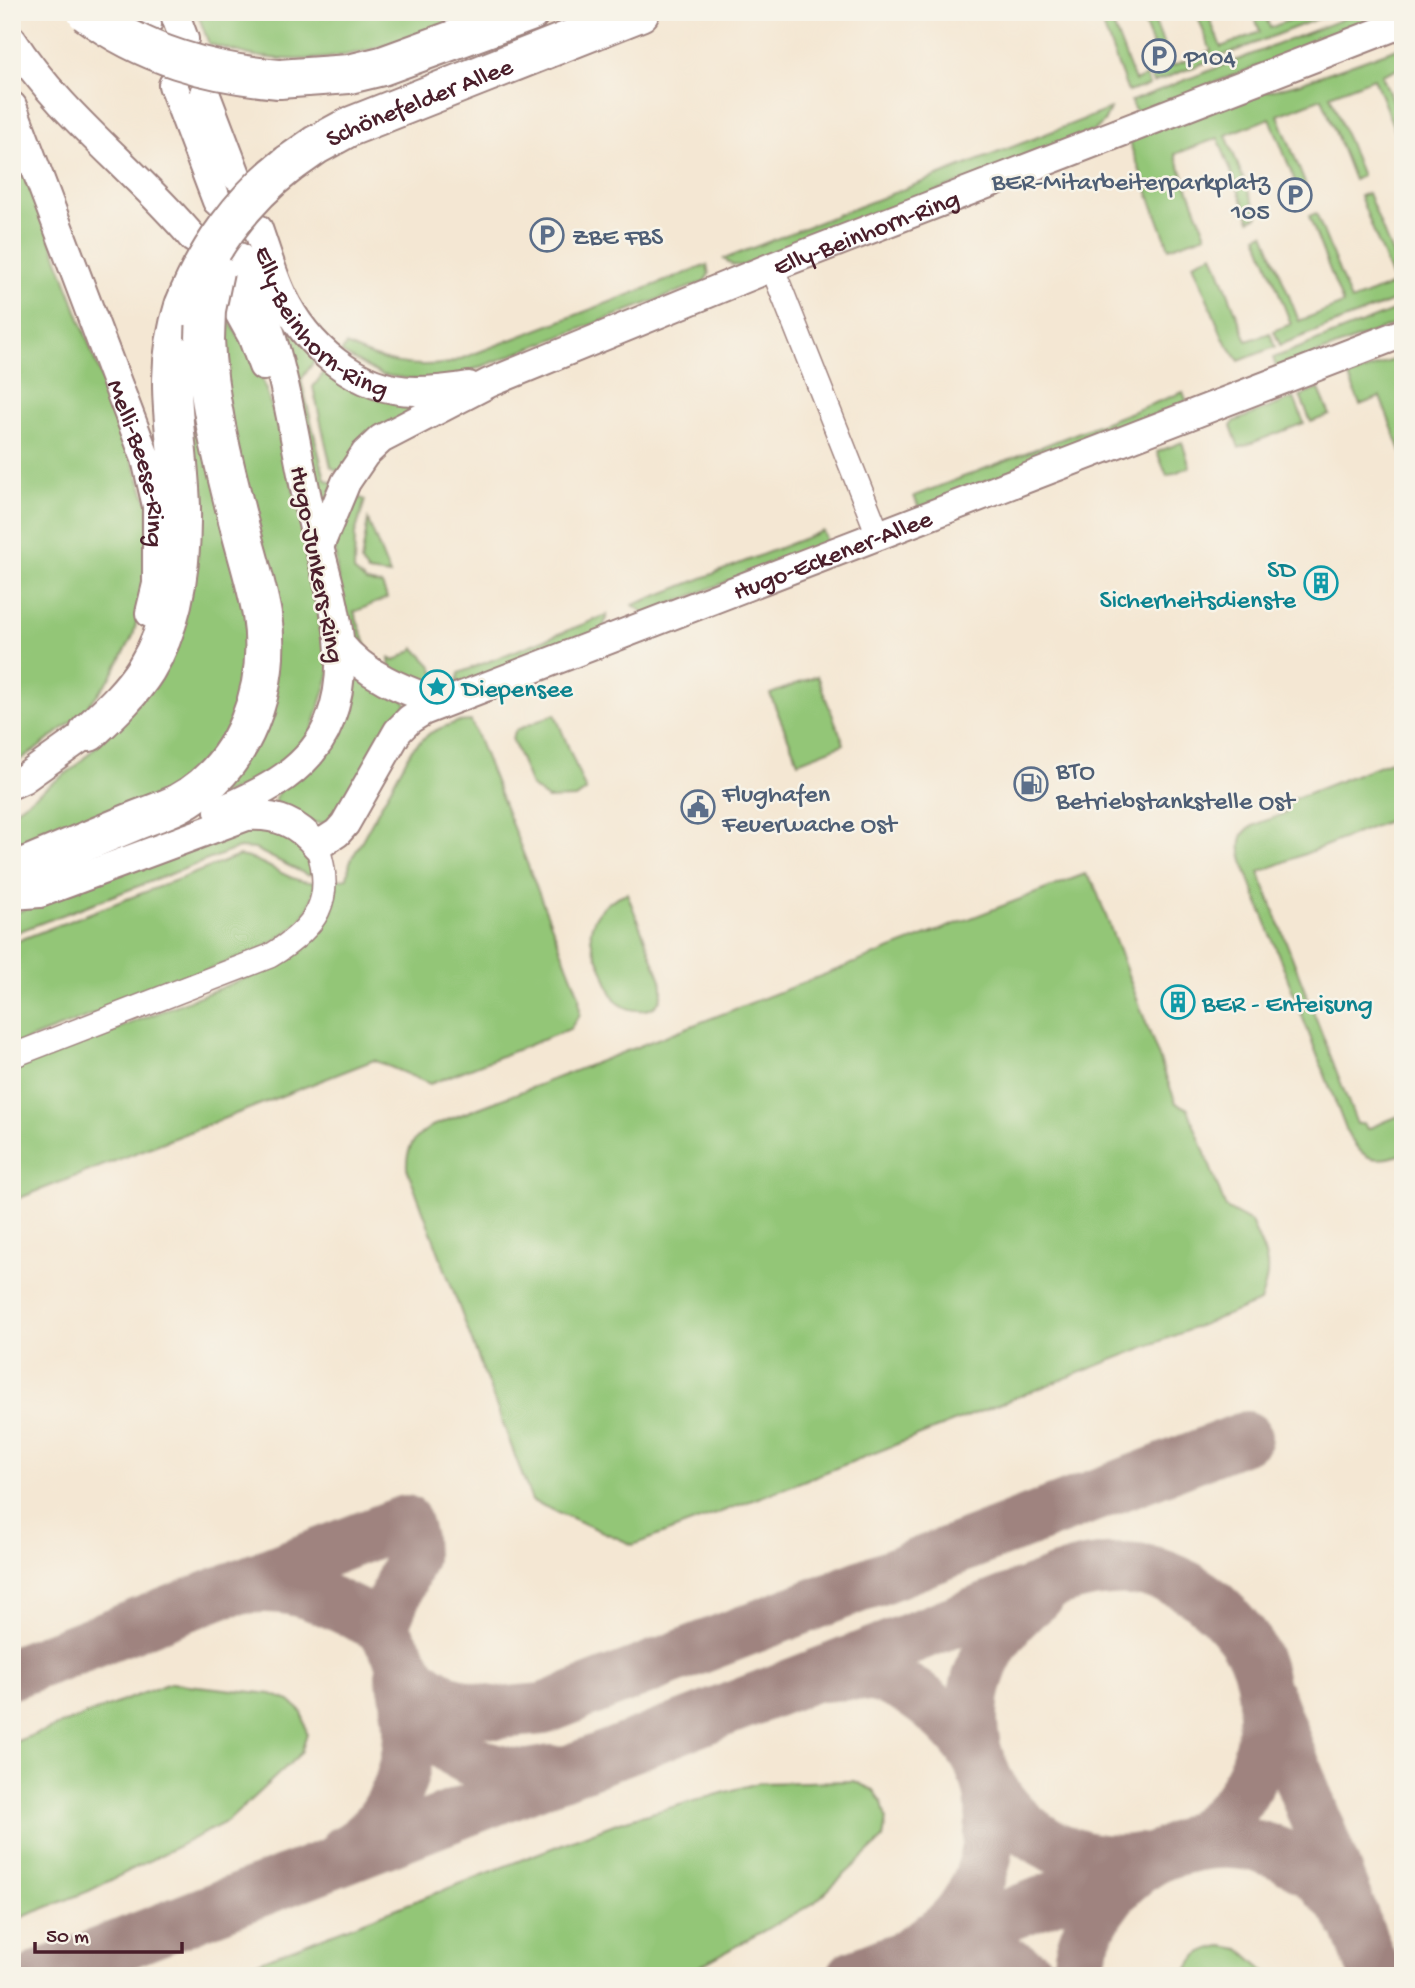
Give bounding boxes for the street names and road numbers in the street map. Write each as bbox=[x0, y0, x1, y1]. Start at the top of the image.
street label: Schönefelder Allee bbox=[322, 53, 519, 157]
street label: Elly-Beinhorn-Ring bbox=[770, 185, 965, 285]
street label: Elly-Beinhorn-Ring bbox=[245, 243, 391, 407]
street label: Melli-Beese-Ring bbox=[97, 376, 168, 547]
street label: Hugo-Junkers-Ring bbox=[280, 464, 349, 666]
street label: Hugo-Eckener-Allee bbox=[730, 505, 938, 610]

